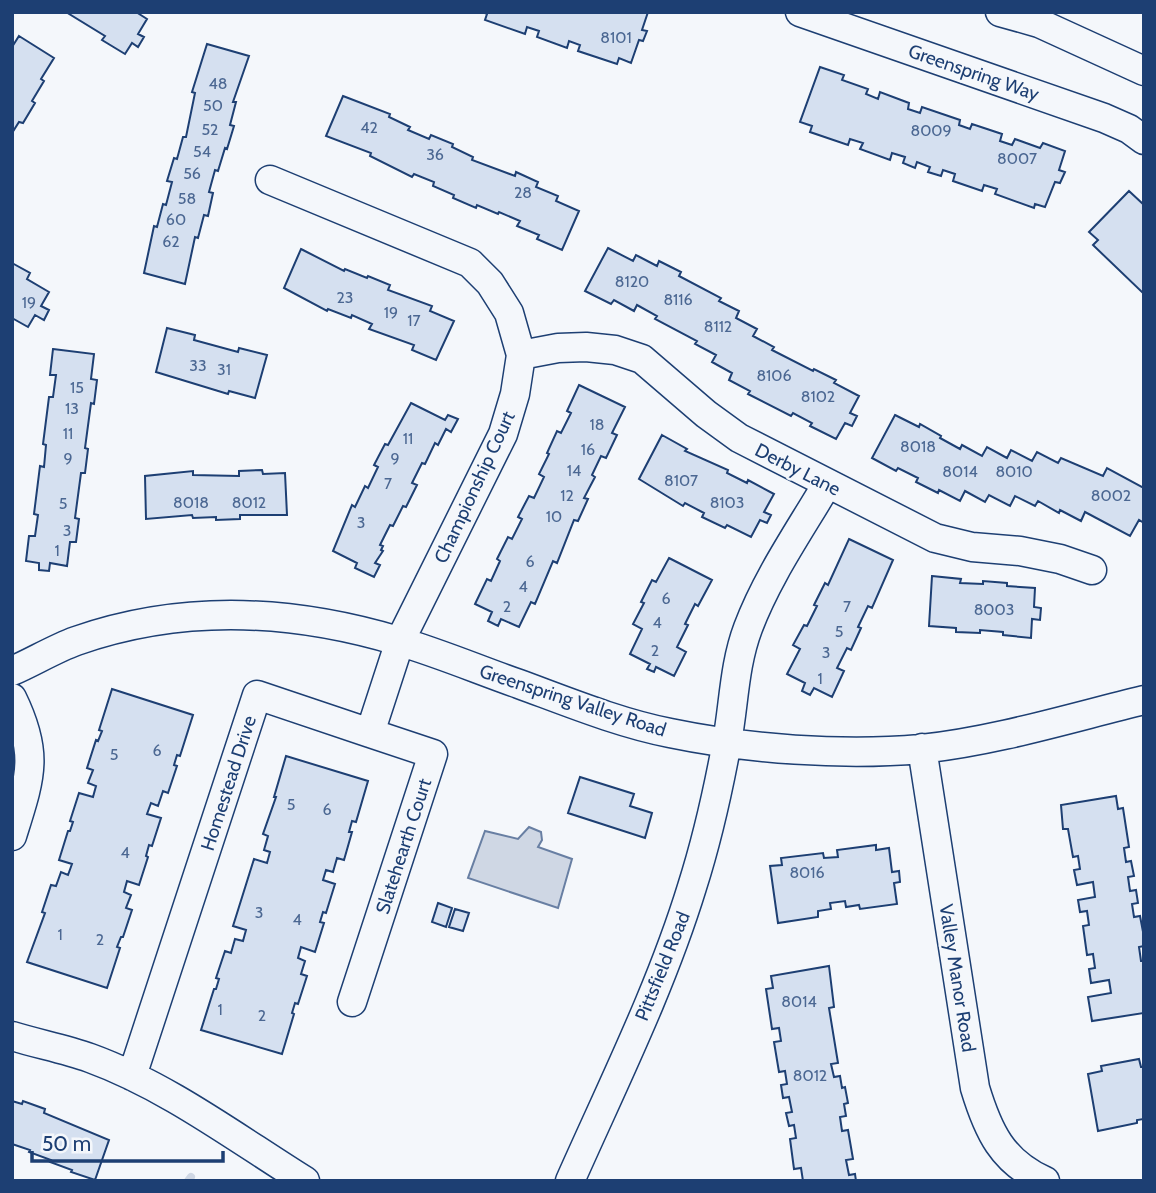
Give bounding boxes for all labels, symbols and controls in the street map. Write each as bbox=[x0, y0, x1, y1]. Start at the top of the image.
house number: 8101 bbox=[600, 28, 632, 47]
street label: Greenspring Way bbox=[905, 39, 1043, 106]
house number: 48 bbox=[209, 74, 227, 93]
house number: 50 bbox=[203, 96, 223, 115]
house number: 42 bbox=[360, 118, 378, 137]
house number: 52 bbox=[201, 120, 219, 139]
house number: 8009 bbox=[910, 121, 952, 140]
house number: 54 bbox=[193, 142, 211, 161]
house number: 36 bbox=[426, 145, 444, 164]
house number: 8007 bbox=[997, 149, 1037, 168]
house number: 56 bbox=[183, 164, 201, 183]
house number: 28 bbox=[514, 183, 532, 202]
house number: 58 bbox=[178, 189, 196, 208]
house number: 60 bbox=[166, 210, 186, 229]
house number: 62 bbox=[162, 232, 180, 251]
house number: 8120 bbox=[615, 272, 649, 291]
house number: 23 bbox=[336, 288, 354, 307]
house number: 8116 bbox=[663, 290, 693, 309]
house number: 19 bbox=[22, 293, 36, 312]
house number: 19 bbox=[384, 303, 398, 322]
house number: 17 bbox=[407, 311, 421, 330]
house number: 8112 bbox=[704, 317, 732, 336]
house number: 33 bbox=[189, 356, 207, 375]
house number: 31 bbox=[217, 360, 231, 379]
house number: 8106 bbox=[756, 366, 792, 385]
house number: 15 bbox=[70, 378, 84, 397]
house number: 8102 bbox=[801, 387, 835, 406]
house number: 13 bbox=[65, 399, 79, 418]
street label: Championship Court bbox=[429, 407, 520, 567]
house number: 18 bbox=[590, 415, 604, 434]
house number: 11 bbox=[63, 424, 73, 443]
house number: 11 bbox=[403, 429, 413, 448]
house number: 8018 bbox=[900, 437, 936, 456]
street label: Derby Lane bbox=[751, 438, 844, 501]
house number: 16 bbox=[581, 440, 595, 459]
house number: 9 bbox=[63, 449, 73, 468]
house number: 9 bbox=[390, 449, 400, 468]
house number: 14 bbox=[567, 461, 581, 480]
house number: 8014 bbox=[942, 462, 978, 481]
house number: 8010 bbox=[995, 462, 1033, 481]
house number: 8107 bbox=[664, 471, 698, 490]
house number: 7 bbox=[384, 474, 392, 493]
house number: 12 bbox=[560, 486, 574, 505]
house number: 8002 bbox=[1091, 486, 1131, 505]
house number: 8018 bbox=[173, 493, 209, 512]
house number: 8012 bbox=[232, 493, 266, 512]
house number: 8103 bbox=[710, 493, 744, 512]
house number: 5 bbox=[59, 494, 67, 513]
house number: 10 bbox=[546, 507, 562, 526]
house number: 3 bbox=[357, 513, 365, 532]
house number: 3 bbox=[63, 521, 71, 540]
house number: 1 bbox=[54, 541, 60, 560]
house number: 6 bbox=[525, 552, 535, 571]
house number: 4 bbox=[518, 577, 528, 596]
house number: 6 bbox=[661, 589, 671, 608]
house number: 2 bbox=[503, 597, 511, 616]
house number: 7 bbox=[843, 597, 851, 616]
house number: 8003 bbox=[974, 600, 1014, 619]
house number: 4 bbox=[652, 613, 662, 632]
house number: 5 bbox=[835, 622, 843, 641]
house number: 2 bbox=[651, 641, 659, 660]
house number: 3 bbox=[822, 643, 830, 662]
street label: Greenspring Valley Road bbox=[477, 659, 669, 742]
house number: 1 bbox=[817, 669, 823, 688]
street label: Homestead Drive bbox=[196, 713, 261, 854]
house number: 6 bbox=[152, 741, 162, 760]
house number: 5 bbox=[110, 745, 118, 764]
street label: Slatehearth Court bbox=[371, 775, 436, 917]
house number: 5 bbox=[287, 795, 295, 814]
house number: 6 bbox=[322, 800, 332, 819]
house number: 4 bbox=[120, 843, 130, 862]
house number: 8016 bbox=[789, 863, 825, 882]
house number: 3 bbox=[255, 903, 263, 922]
street label: Valley Manor Road bbox=[934, 903, 981, 1054]
street label: Pittsfield Road bbox=[630, 908, 695, 1024]
house number: 4 bbox=[292, 910, 302, 929]
house number: 1 bbox=[57, 925, 63, 944]
house number: 2 bbox=[96, 930, 104, 949]
house number: 8014 bbox=[781, 992, 817, 1011]
house number: 1 bbox=[217, 1000, 223, 1019]
house number: 2 bbox=[258, 1006, 266, 1025]
house number: 8012 bbox=[793, 1066, 827, 1085]
scale bar bbox=[32, 1120, 222, 1164]
text: 50 m bbox=[42, 1131, 91, 1156]

